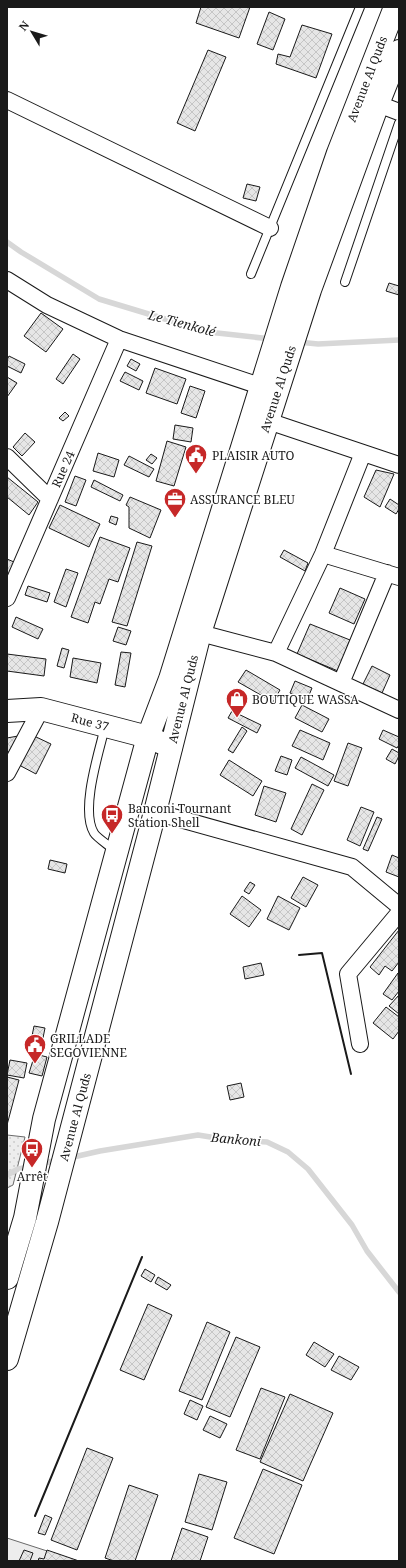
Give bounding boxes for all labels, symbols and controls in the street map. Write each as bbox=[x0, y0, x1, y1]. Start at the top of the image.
north arrow bbox=[12, 12, 52, 52]
text: N bbox=[15, 17, 33, 34]
street label: Avenue Al Quds bbox=[343, 34, 391, 124]
water label: Le Tienkolé bbox=[145, 305, 218, 341]
street label: Avenue Al Quds bbox=[256, 343, 300, 435]
public building icon: PLAISIR AUTO bbox=[183, 442, 209, 475]
place label: PLAISIR AUTO bbox=[212, 447, 294, 464]
street label: Rue 24 bbox=[47, 448, 79, 490]
office icon: ASSURANCE BLEU bbox=[162, 486, 188, 519]
place label: ASSURANCE BLEU bbox=[190, 491, 295, 508]
street label: Avenue Al Quds bbox=[164, 653, 202, 745]
shop icon: BOUTIQUE WASSA bbox=[224, 686, 250, 719]
place label: BOUTIQUE WASSA bbox=[252, 691, 359, 708]
street label: Rue 37 bbox=[69, 709, 111, 735]
place label: Banconi Tournant Station Shell bbox=[128, 800, 231, 831]
bus stop icon: Banconi Tournant Station Shell bbox=[99, 802, 125, 835]
place label: GRILLADE SEGOVIENNE bbox=[50, 1030, 127, 1061]
public building icon: GRILLADE SEGOVIENNE bbox=[22, 1032, 48, 1065]
street label: Avenue Al Quds bbox=[55, 1071, 95, 1163]
water label: Bankoni bbox=[209, 1128, 262, 1150]
bus stop icon: Arrêt bbox=[19, 1136, 45, 1169]
place label: Arrêt bbox=[17, 1168, 47, 1185]

